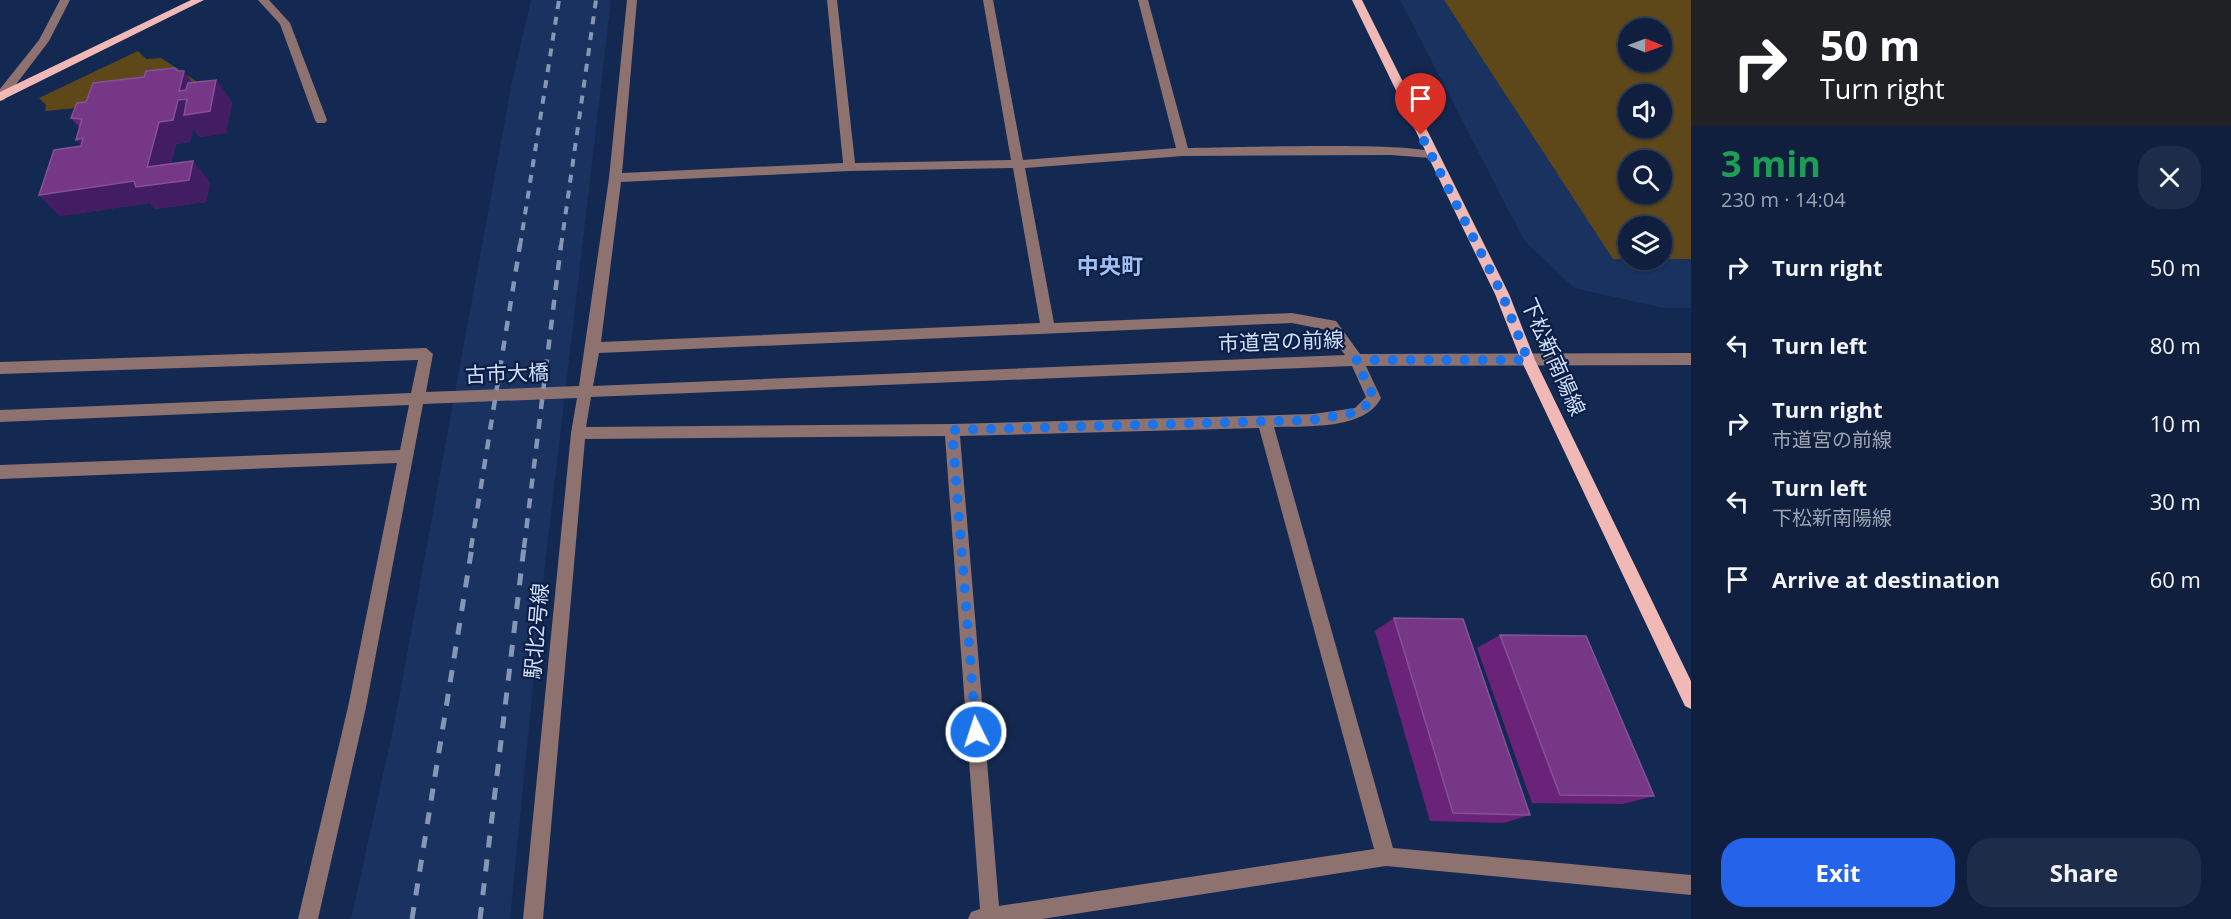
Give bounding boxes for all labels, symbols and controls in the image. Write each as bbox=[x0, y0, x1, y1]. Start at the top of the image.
text: 50 m bbox=[1820, 16, 1920, 73]
north arrow bbox=[1618, 18, 1672, 72]
map controls bbox=[1618, 18, 1672, 270]
icon: right bbox=[1721, 24, 1799, 102]
text: Turn right bbox=[1820, 70, 1945, 107]
pin bbox=[1395, 73, 1446, 135]
icon: arrive bbox=[1404, 82, 1437, 115]
button: sound bbox=[1618, 84, 1672, 138]
text: 3 min bbox=[1721, 139, 1821, 188]
button: close bbox=[2138, 146, 2201, 209]
button: search bbox=[1618, 150, 1672, 204]
text: 230 m · 14:04 bbox=[1721, 186, 1846, 213]
button: layers bbox=[1618, 216, 1672, 270]
district label: 中央町 bbox=[1077, 250, 1143, 280]
icon: right bbox=[1721, 251, 1754, 284]
text: Turn right bbox=[1772, 252, 1883, 282]
text: 50 m bbox=[2150, 252, 2201, 282]
street label: 下松新南陽線 bbox=[1515, 293, 1592, 420]
street label: 市道宮の前線 bbox=[1218, 325, 1344, 357]
icon: left bbox=[1721, 329, 1754, 362]
text: Turn left bbox=[1772, 330, 1867, 360]
text: 80 m bbox=[2150, 330, 2201, 360]
street label: 古市大橋 bbox=[465, 358, 549, 388]
text: Turn right bbox=[1772, 394, 1883, 424]
icon: right bbox=[1721, 407, 1754, 440]
text: 10 m bbox=[2150, 408, 2201, 438]
text: 市道宮の前線 bbox=[1772, 426, 1892, 453]
text: Turn left bbox=[1772, 472, 1867, 502]
icon: left bbox=[1721, 485, 1754, 518]
text: 30 m bbox=[2150, 486, 2201, 516]
text: 下松新南陽線 bbox=[1772, 504, 1892, 531]
icon: arrive bbox=[1721, 563, 1754, 596]
text: Arrive at destination bbox=[1772, 564, 2000, 594]
text: 60 m bbox=[2150, 564, 2201, 594]
street label: 駅北2号線 bbox=[518, 582, 554, 680]
position arrow bbox=[944, 700, 1008, 764]
button: Exit bbox=[1721, 838, 1955, 907]
button: Share bbox=[1967, 838, 2201, 907]

